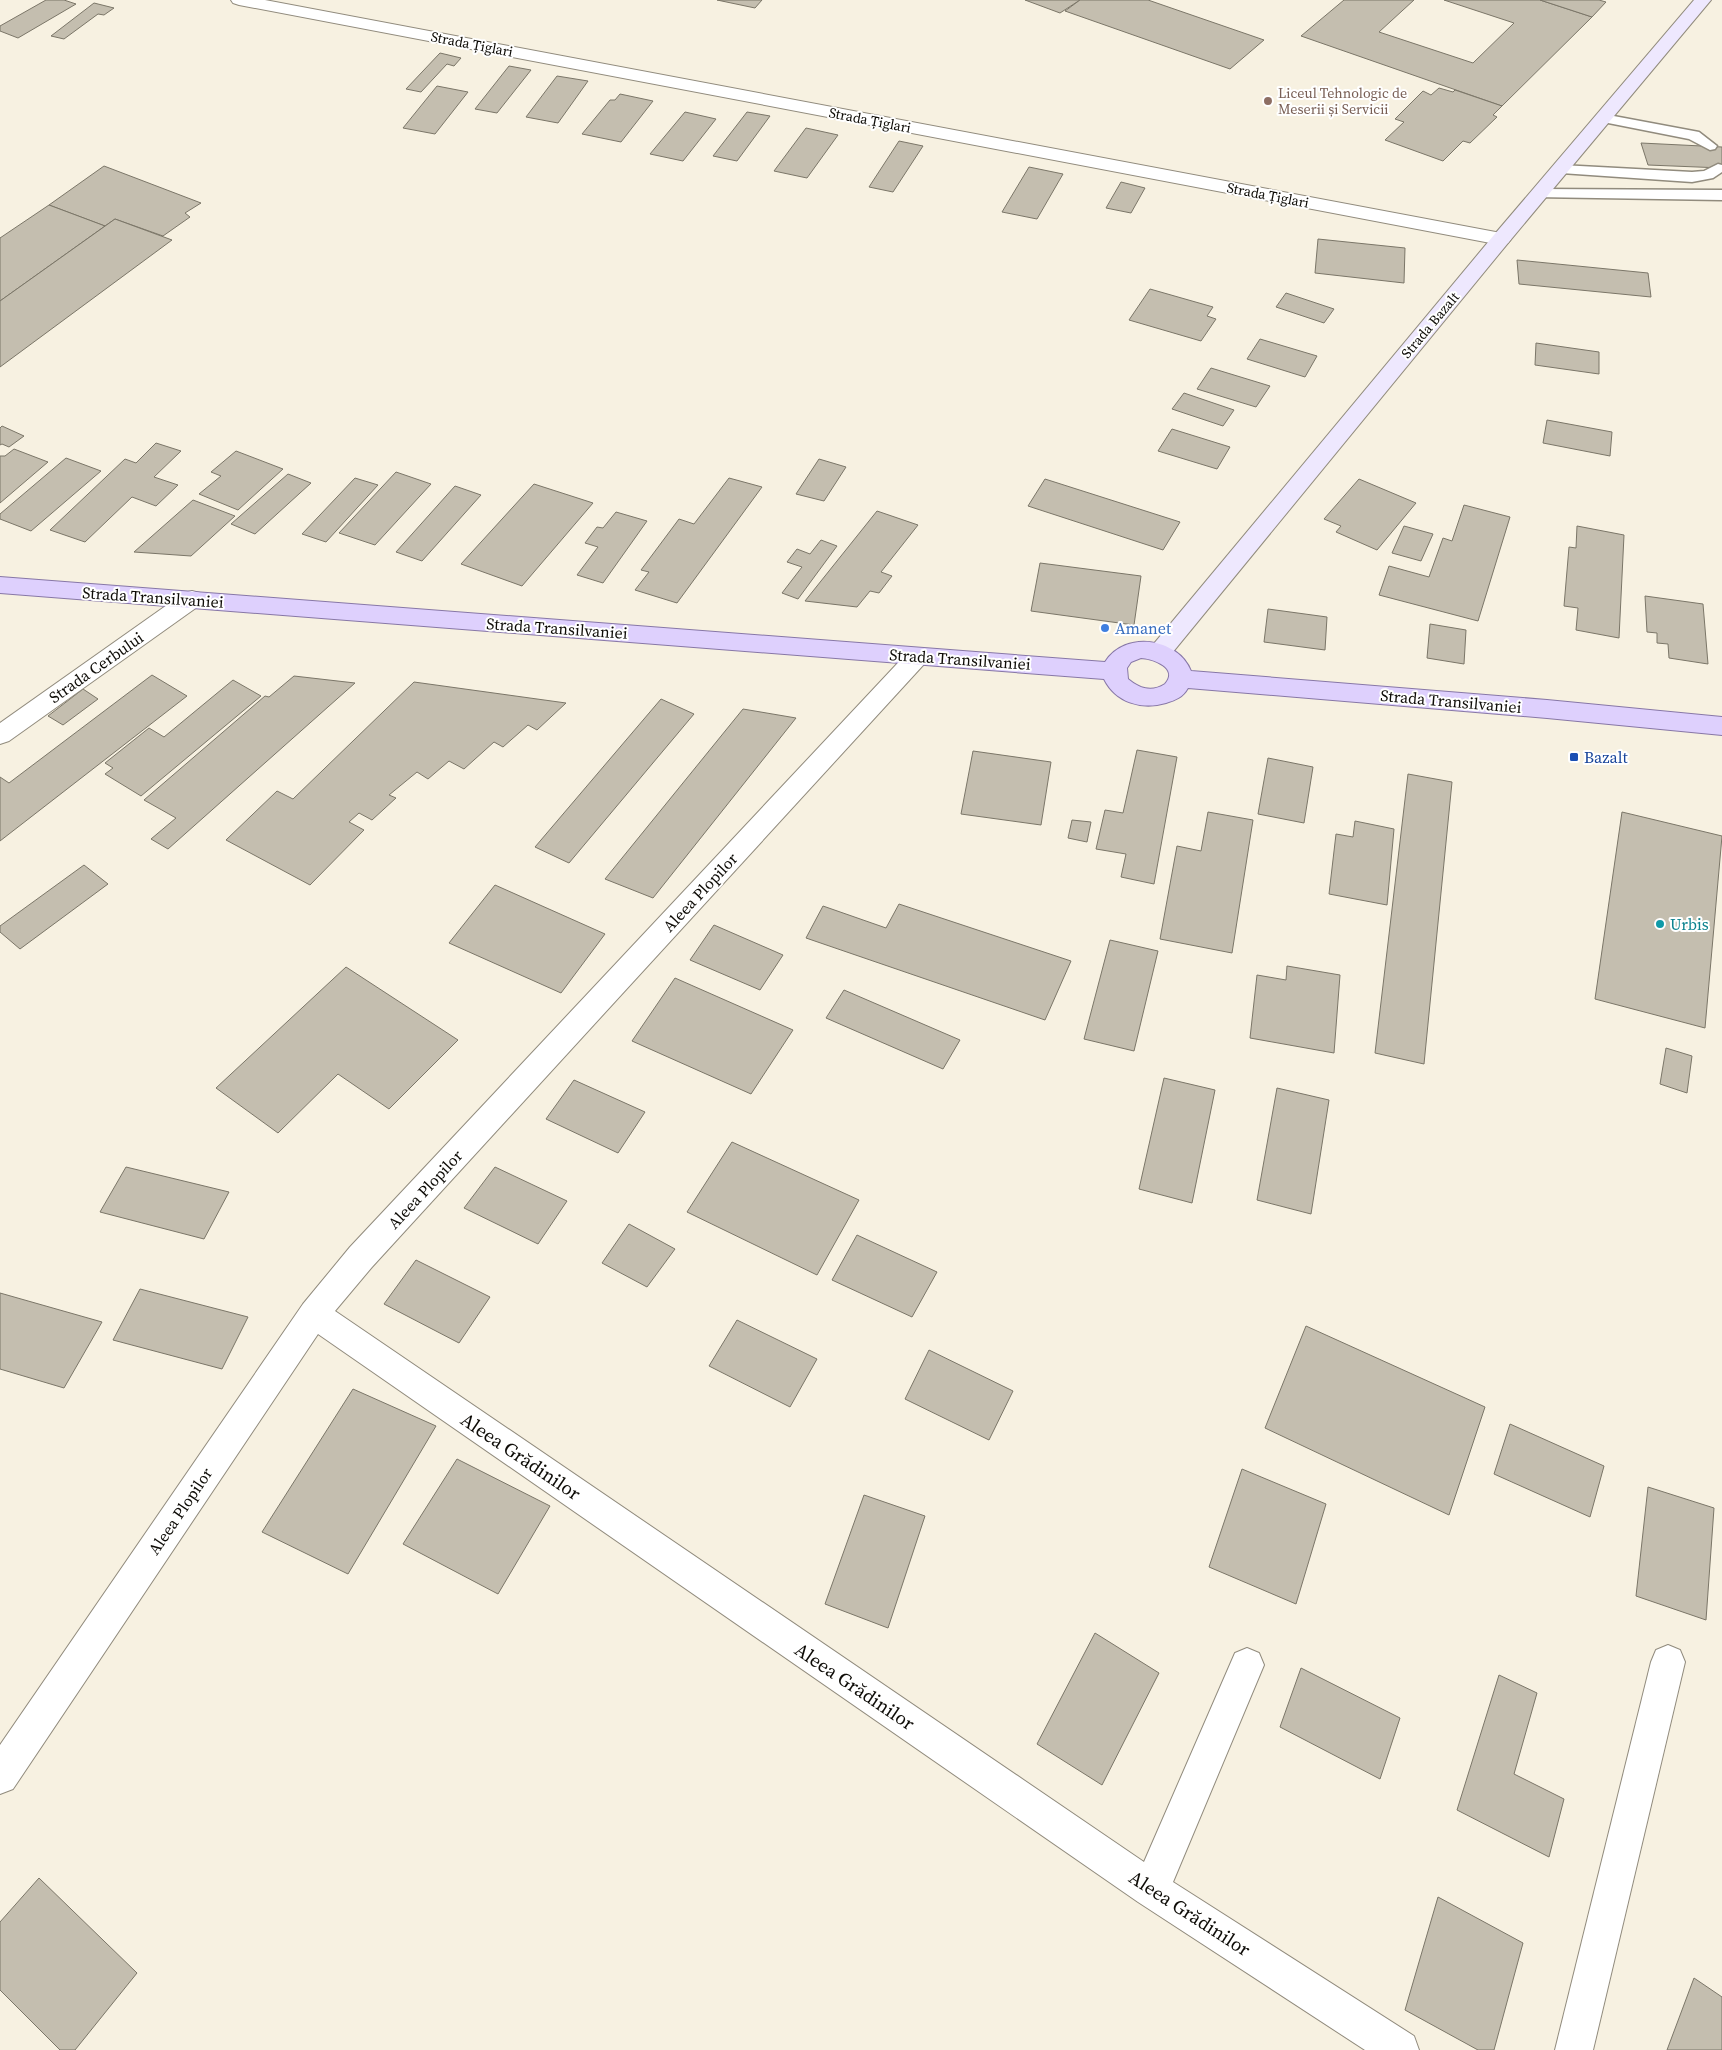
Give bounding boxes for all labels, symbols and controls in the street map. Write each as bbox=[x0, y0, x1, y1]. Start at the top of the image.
street label: Strada Țiglari bbox=[429, 26, 515, 62]
place label: Liceul Tehnologic de Meserii și Servicii bbox=[1278, 83, 1407, 119]
marker: Liceul Tehnologic de Meserii și Servicii bbox=[1262, 95, 1274, 107]
street label: Strada Țiglari bbox=[827, 102, 913, 138]
street label: Strada Țiglari bbox=[1225, 177, 1311, 213]
street label: Strada Bazalt bbox=[1396, 287, 1464, 362]
street label: Strada Transilvaniei bbox=[82, 581, 225, 613]
street label: Strada Transilvaniei bbox=[486, 612, 629, 644]
place label: Amanet bbox=[1115, 617, 1172, 639]
marker: Amanet bbox=[1099, 622, 1111, 634]
street label: Strada Cerbului bbox=[44, 626, 148, 708]
street label: Strada Transilvaniei bbox=[889, 643, 1032, 675]
street label: Strada Transilvaniei bbox=[1380, 684, 1523, 718]
place label: Bazalt bbox=[1584, 746, 1628, 768]
marker: Bazalt bbox=[1568, 751, 1580, 763]
street label: Aleea Plopilor bbox=[658, 848, 743, 936]
place label: Urbis bbox=[1670, 913, 1709, 935]
marker: Urbis bbox=[1654, 918, 1666, 930]
street label: Aleea Plopilor bbox=[383, 1145, 468, 1233]
street label: Aleea Grădinilor bbox=[456, 1406, 586, 1506]
street label: Aleea Plopilor bbox=[143, 1463, 217, 1559]
street label: Aleea Grădinilor bbox=[790, 1636, 920, 1736]
street label: Aleea Grădinilor bbox=[1124, 1864, 1256, 1962]

